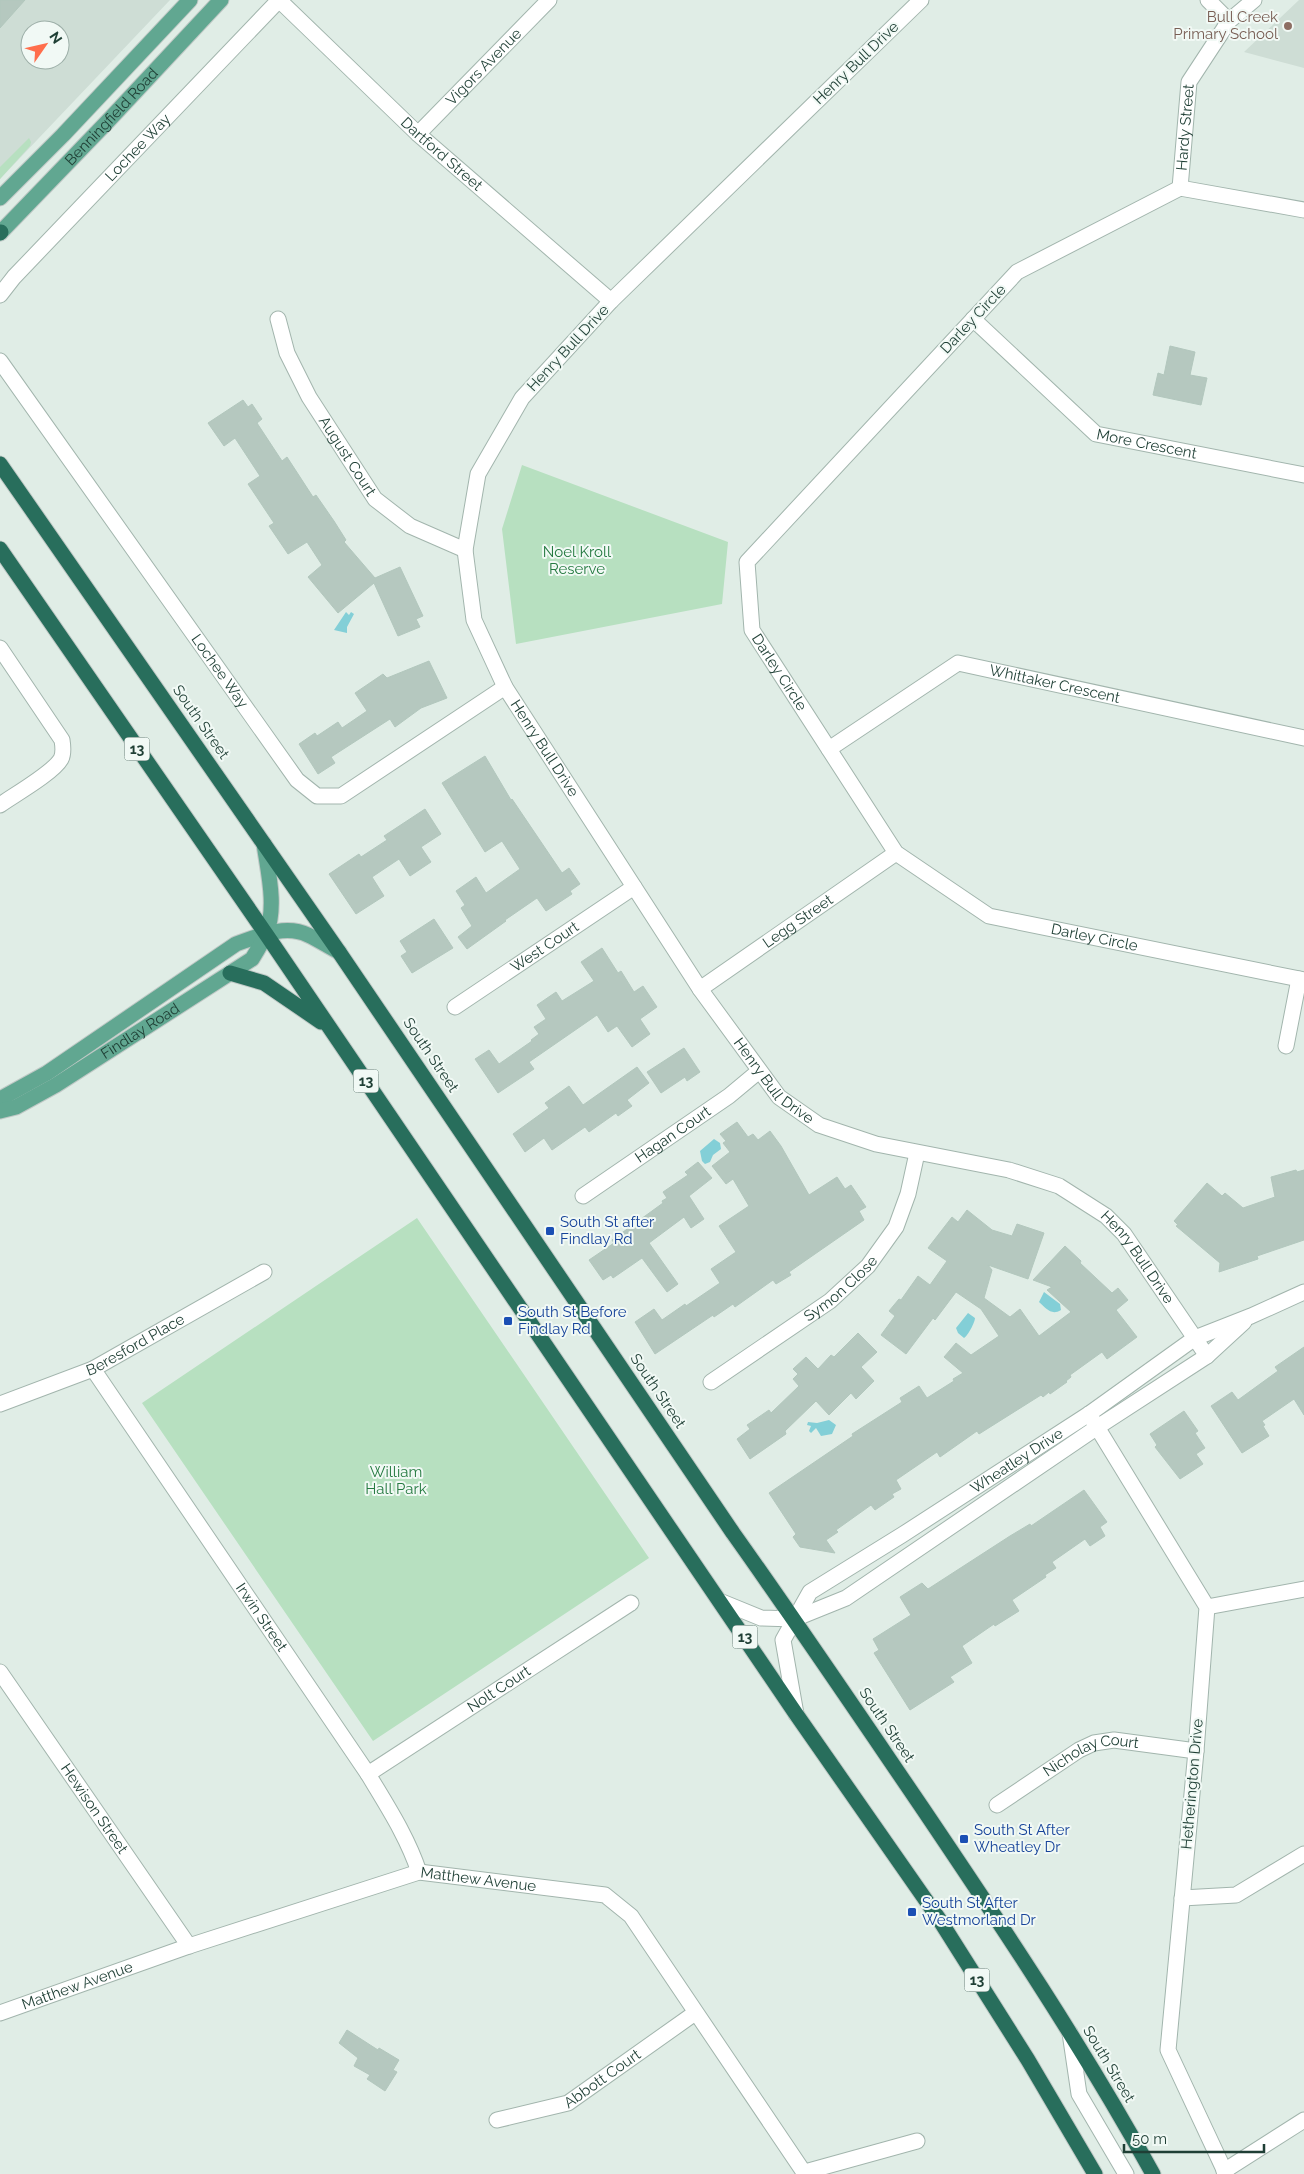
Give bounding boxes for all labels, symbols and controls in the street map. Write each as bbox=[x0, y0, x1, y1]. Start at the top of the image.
place label: Bull Creek Primary School bbox=[1173, 8, 1279, 43]
street label: Henry Bull Drive bbox=[810, 18, 903, 108]
north arrow bbox=[20, 20, 70, 70]
marker: Bull Creek Primary School bbox=[1282, 20, 1294, 32]
street label: Vigors Avenue bbox=[442, 25, 525, 109]
text: N bbox=[46, 29, 65, 47]
street label: Benningfield Road bbox=[61, 64, 162, 169]
street label: Hardy Street bbox=[1173, 83, 1198, 171]
street label: Lochee Way bbox=[101, 110, 174, 185]
street label: Dartford Street bbox=[397, 113, 486, 195]
street label: Darley Circle bbox=[936, 281, 1010, 357]
street label: Henry Bull Drive bbox=[523, 301, 613, 395]
street label: August Court bbox=[315, 413, 380, 500]
street label: More Crescent bbox=[1095, 425, 1198, 463]
park label: Noel Kroll Reserve bbox=[543, 543, 612, 578]
street label: Darley Circle bbox=[748, 630, 811, 714]
street label: Lochee Way bbox=[187, 631, 252, 711]
street label: Whittaker Crescent bbox=[988, 661, 1122, 707]
street label: South Street bbox=[169, 682, 233, 762]
street label: Henry Bull Drive bbox=[507, 696, 583, 800]
road number: 13 bbox=[124, 738, 150, 761]
street label: Legg Street bbox=[759, 891, 836, 952]
street label: West Court bbox=[507, 918, 582, 976]
street label: Darley Circle bbox=[1049, 920, 1140, 955]
street label: Findlay Road bbox=[97, 999, 183, 1063]
street label: South Street bbox=[399, 1014, 463, 1096]
street label: Henry Bull Drive bbox=[730, 1034, 817, 1128]
road number: 13 bbox=[354, 1070, 378, 1092]
street label: Hagan Court bbox=[632, 1102, 714, 1167]
street label: Henry Bull Drive bbox=[1097, 1207, 1178, 1307]
place label: South St after Findlay Rd bbox=[560, 1213, 655, 1248]
marker: South St after Findlay Rd bbox=[544, 1225, 556, 1237]
street label: Symon Close bbox=[800, 1252, 881, 1325]
place label: South St Before Findlay Rd bbox=[518, 1303, 627, 1338]
street label: Beresford Place bbox=[84, 1310, 188, 1380]
marker: South St Before Findlay Rd bbox=[502, 1315, 514, 1327]
street label: South Street bbox=[626, 1350, 690, 1432]
street label: Wheatley Drive bbox=[967, 1424, 1066, 1497]
park label: William Hall Park bbox=[365, 1463, 427, 1498]
street label: Irwin Street bbox=[232, 1580, 291, 1655]
road number: 13 bbox=[732, 1625, 758, 1648]
street label: Nolt Court bbox=[464, 1662, 534, 1716]
street label: South Street bbox=[855, 1684, 919, 1766]
street label: Hetherington Drive bbox=[1177, 1718, 1207, 1850]
street label: Nicholay Court bbox=[1040, 1731, 1140, 1780]
street label: Hewison Street bbox=[57, 1760, 132, 1857]
place label: South St After Wheatley Dr bbox=[974, 1821, 1070, 1856]
marker: South St After Wheatley Dr bbox=[958, 1833, 970, 1845]
street label: Matthew Avenue bbox=[420, 1863, 538, 1895]
place label: South St After Westmorland Dr bbox=[922, 1894, 1037, 1929]
marker: South St After Westmorland Dr bbox=[906, 1906, 918, 1918]
street label: Matthew Avenue bbox=[19, 1958, 135, 2014]
road number: 13 bbox=[964, 1968, 990, 1992]
street label: South Street bbox=[1079, 2022, 1139, 2106]
street label: Abbott Court bbox=[560, 2045, 644, 2112]
scale bar bbox=[1124, 2122, 1264, 2154]
text: 50 m bbox=[1132, 2130, 1167, 2148]

